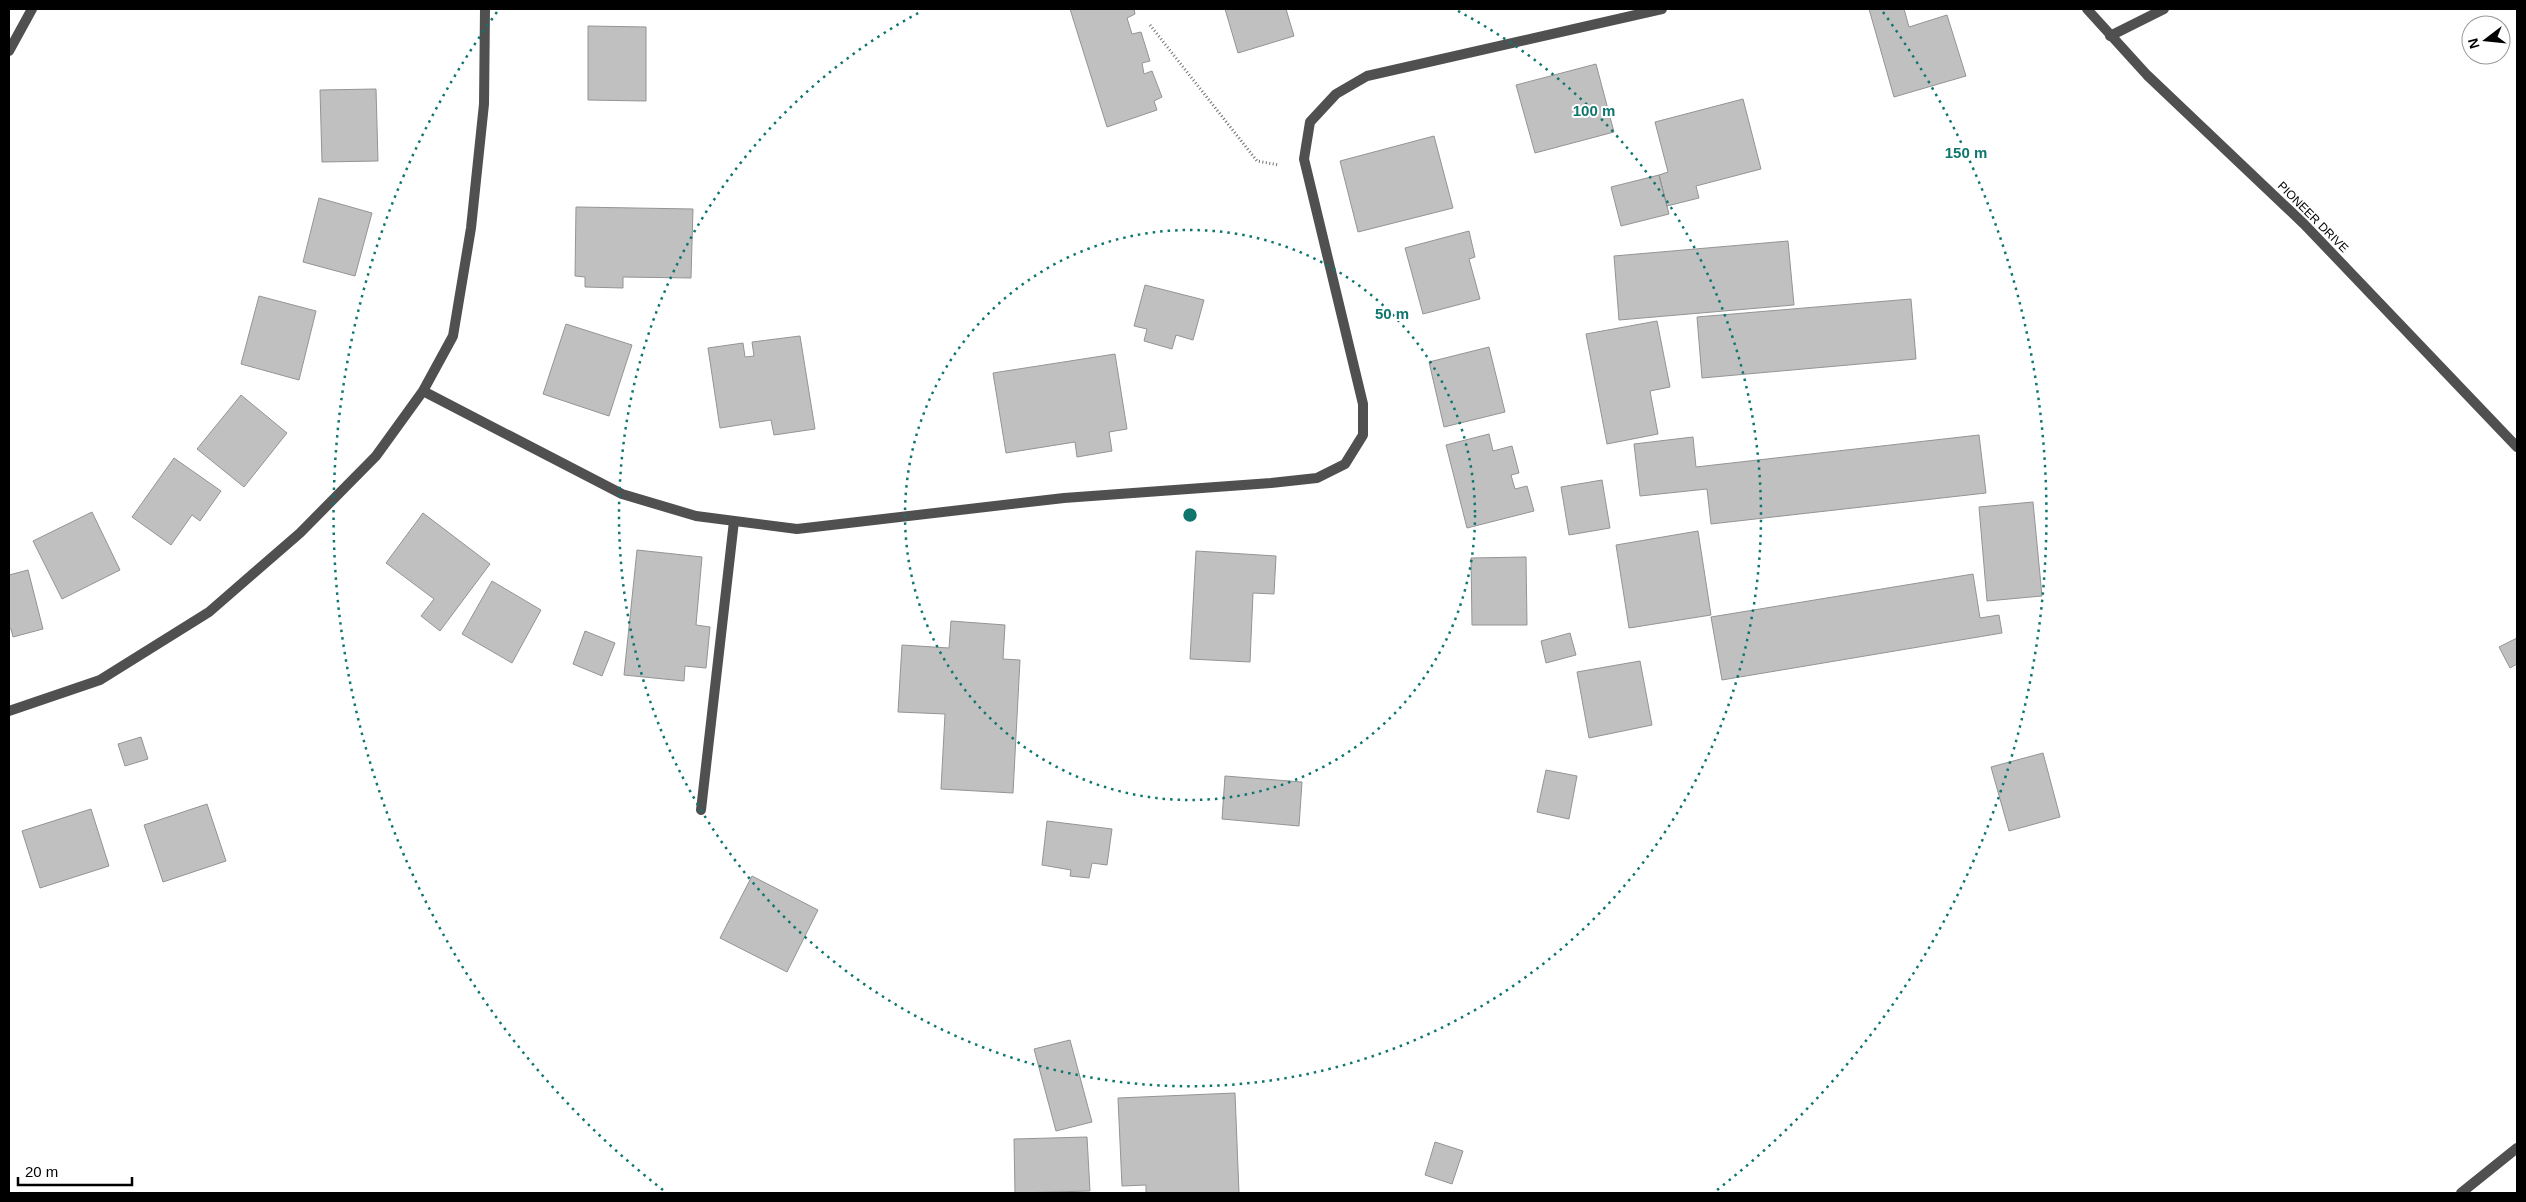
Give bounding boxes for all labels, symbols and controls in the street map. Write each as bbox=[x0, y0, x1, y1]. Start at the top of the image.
north arrow bbox=[2461, 15, 2511, 65]
text: N bbox=[2464, 37, 2483, 51]
text: 100 m bbox=[1573, 102, 1615, 119]
text: 150 m bbox=[1945, 144, 1987, 161]
street label: PIONEER DRIVE bbox=[2275, 179, 2351, 255]
text: 50 m bbox=[1375, 305, 1409, 322]
centre of rings bbox=[1181, 506, 1199, 524]
scale bar bbox=[18, 1154, 131, 1186]
text: 20 m bbox=[25, 1163, 58, 1180]

